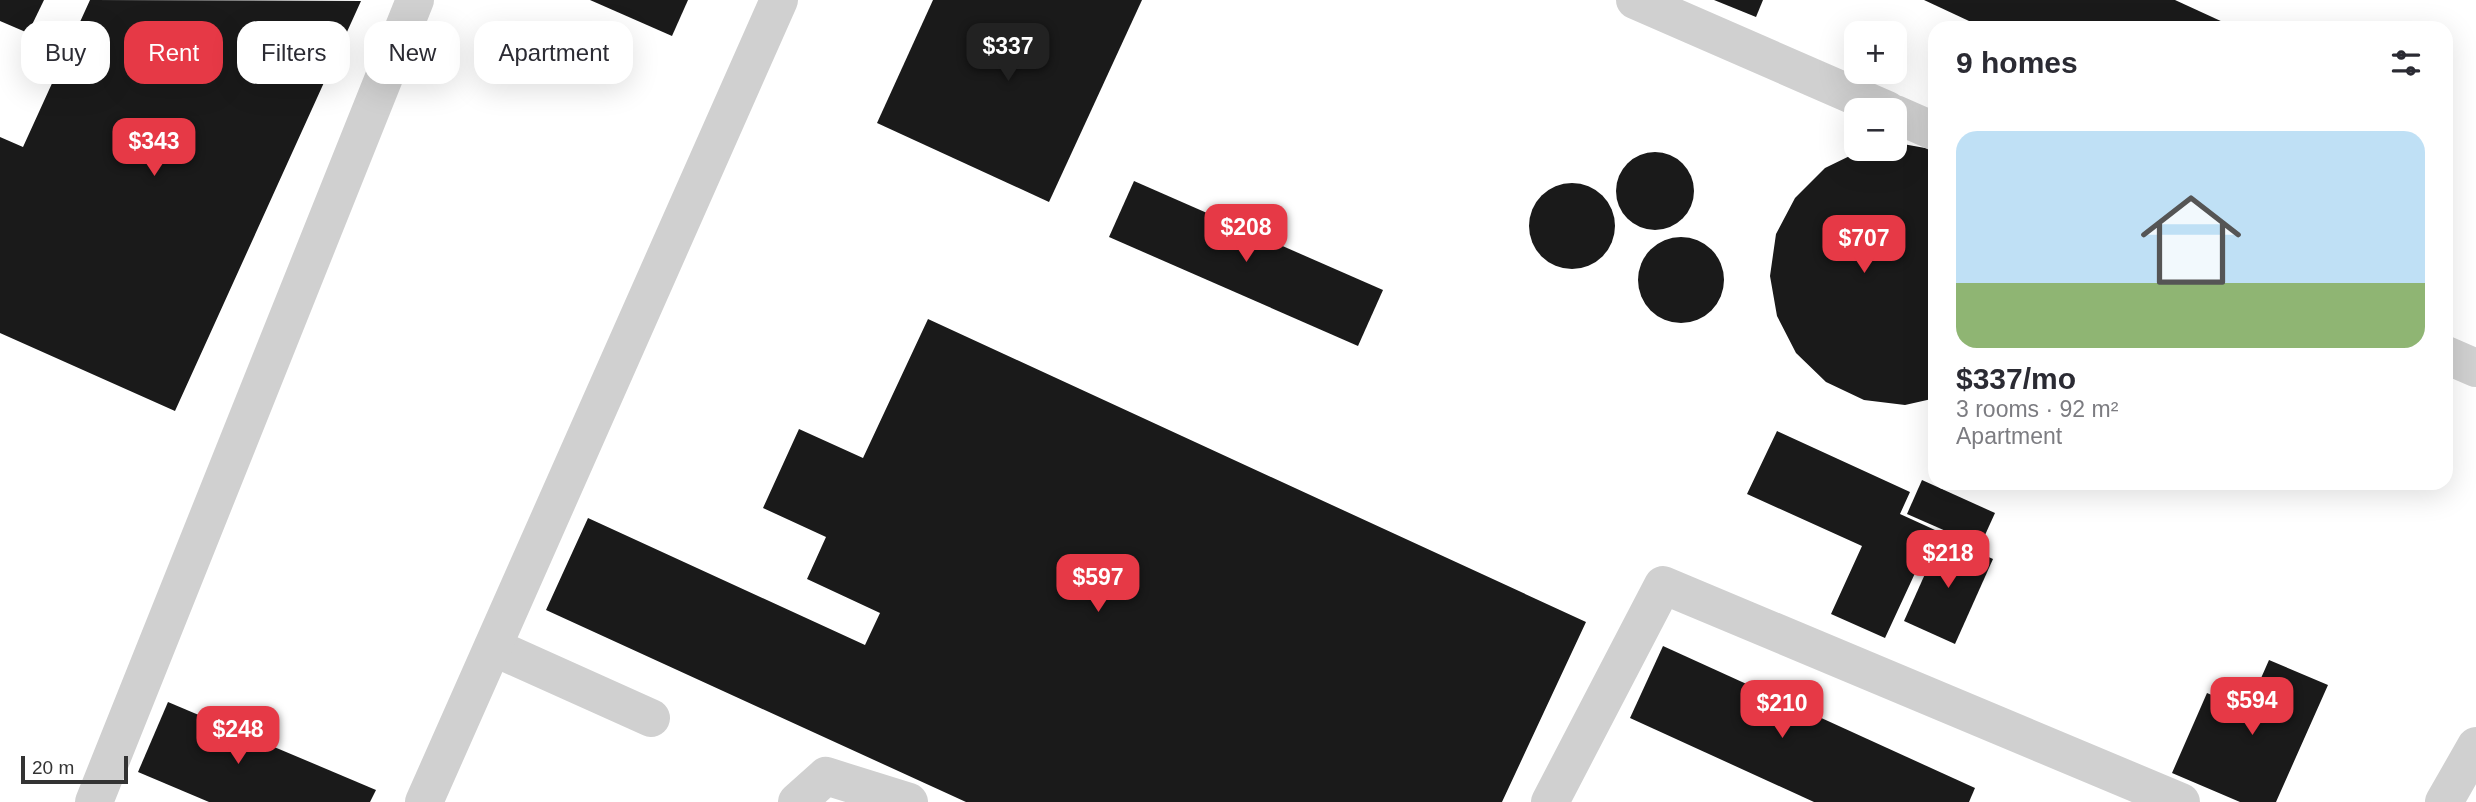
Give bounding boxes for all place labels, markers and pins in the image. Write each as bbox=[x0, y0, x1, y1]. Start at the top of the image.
pin: $337 bbox=[967, 24, 1049, 83]
pin: $343 bbox=[113, 118, 195, 178]
pin: $208 bbox=[1205, 204, 1287, 264]
pin: $707 bbox=[1823, 216, 1905, 275]
pin: $218 bbox=[1907, 530, 1989, 590]
pin: $597 bbox=[1057, 554, 1139, 614]
pin: $594 bbox=[2211, 678, 2293, 737]
pin: $210 bbox=[1741, 680, 1823, 740]
pin: $248 bbox=[197, 706, 279, 766]

